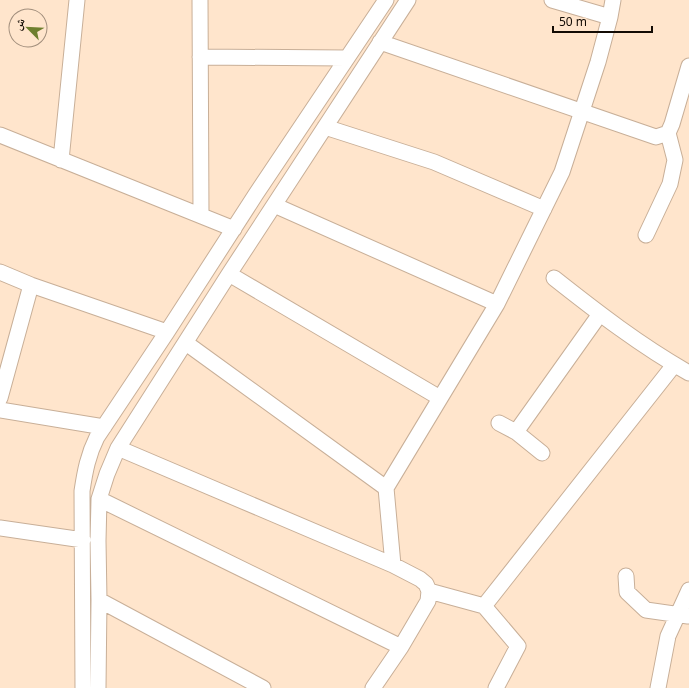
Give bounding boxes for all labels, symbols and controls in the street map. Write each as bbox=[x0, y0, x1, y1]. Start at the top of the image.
north arrow bbox=[8, 8, 48, 48]
scale bar bbox=[553, 8, 652, 34]
text: 50 m bbox=[559, 13, 587, 30]
text: ش bbox=[9, 15, 29, 33]

